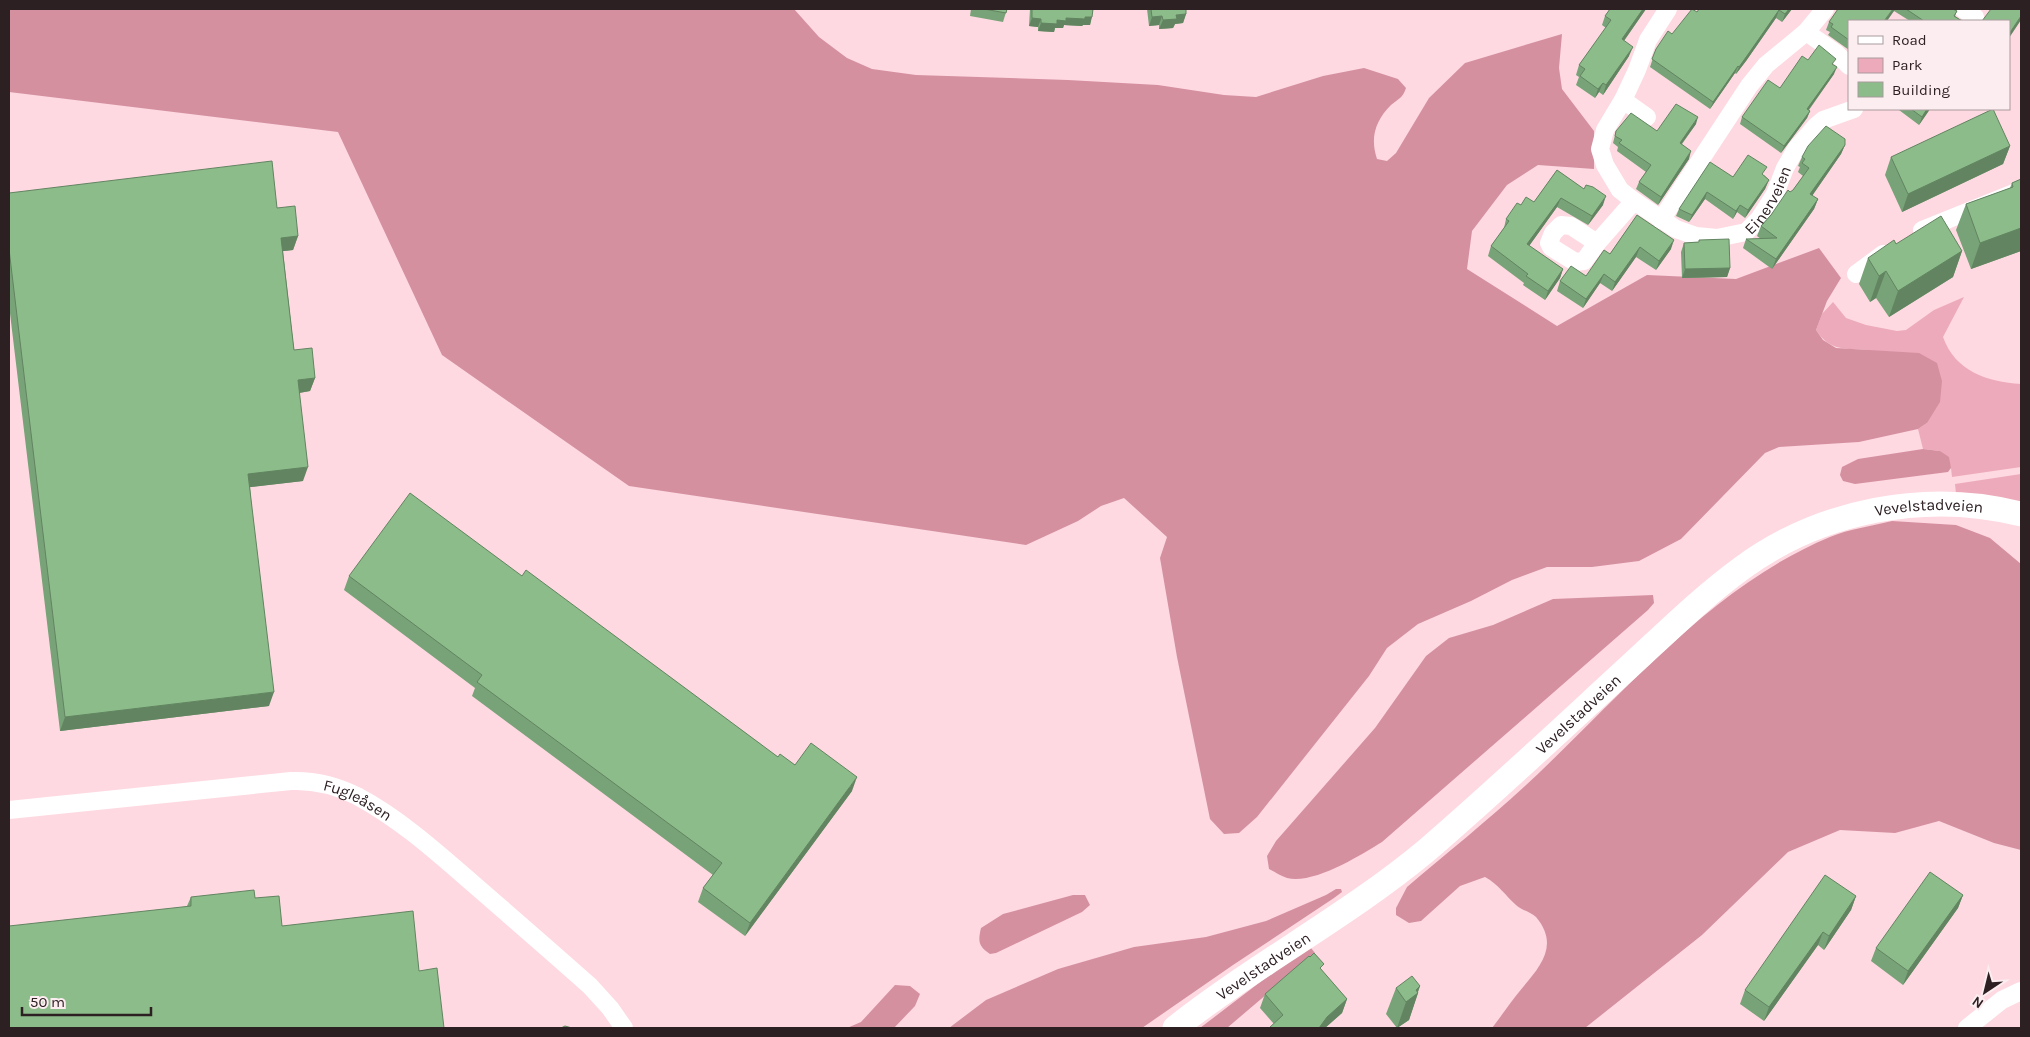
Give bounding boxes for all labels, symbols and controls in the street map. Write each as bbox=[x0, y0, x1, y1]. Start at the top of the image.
legend bbox=[1848, 20, 2010, 110]
text: Road bbox=[1892, 31, 1927, 49]
text: Park bbox=[1892, 56, 1922, 74]
text: Building bbox=[1892, 81, 1950, 99]
street label: Einerveien bbox=[1740, 163, 1794, 238]
street label: Vevelstadveien bbox=[1873, 495, 1984, 520]
street label: Vevelstadveien bbox=[1531, 670, 1625, 758]
street label: Fugleåsen bbox=[322, 775, 396, 824]
street label: Vevelstadveien bbox=[1212, 927, 1314, 1004]
north arrow bbox=[1960, 967, 2010, 1017]
scale bar bbox=[22, 984, 151, 1016]
text: N bbox=[1969, 992, 1987, 1012]
text: 50 m bbox=[30, 993, 65, 1011]

